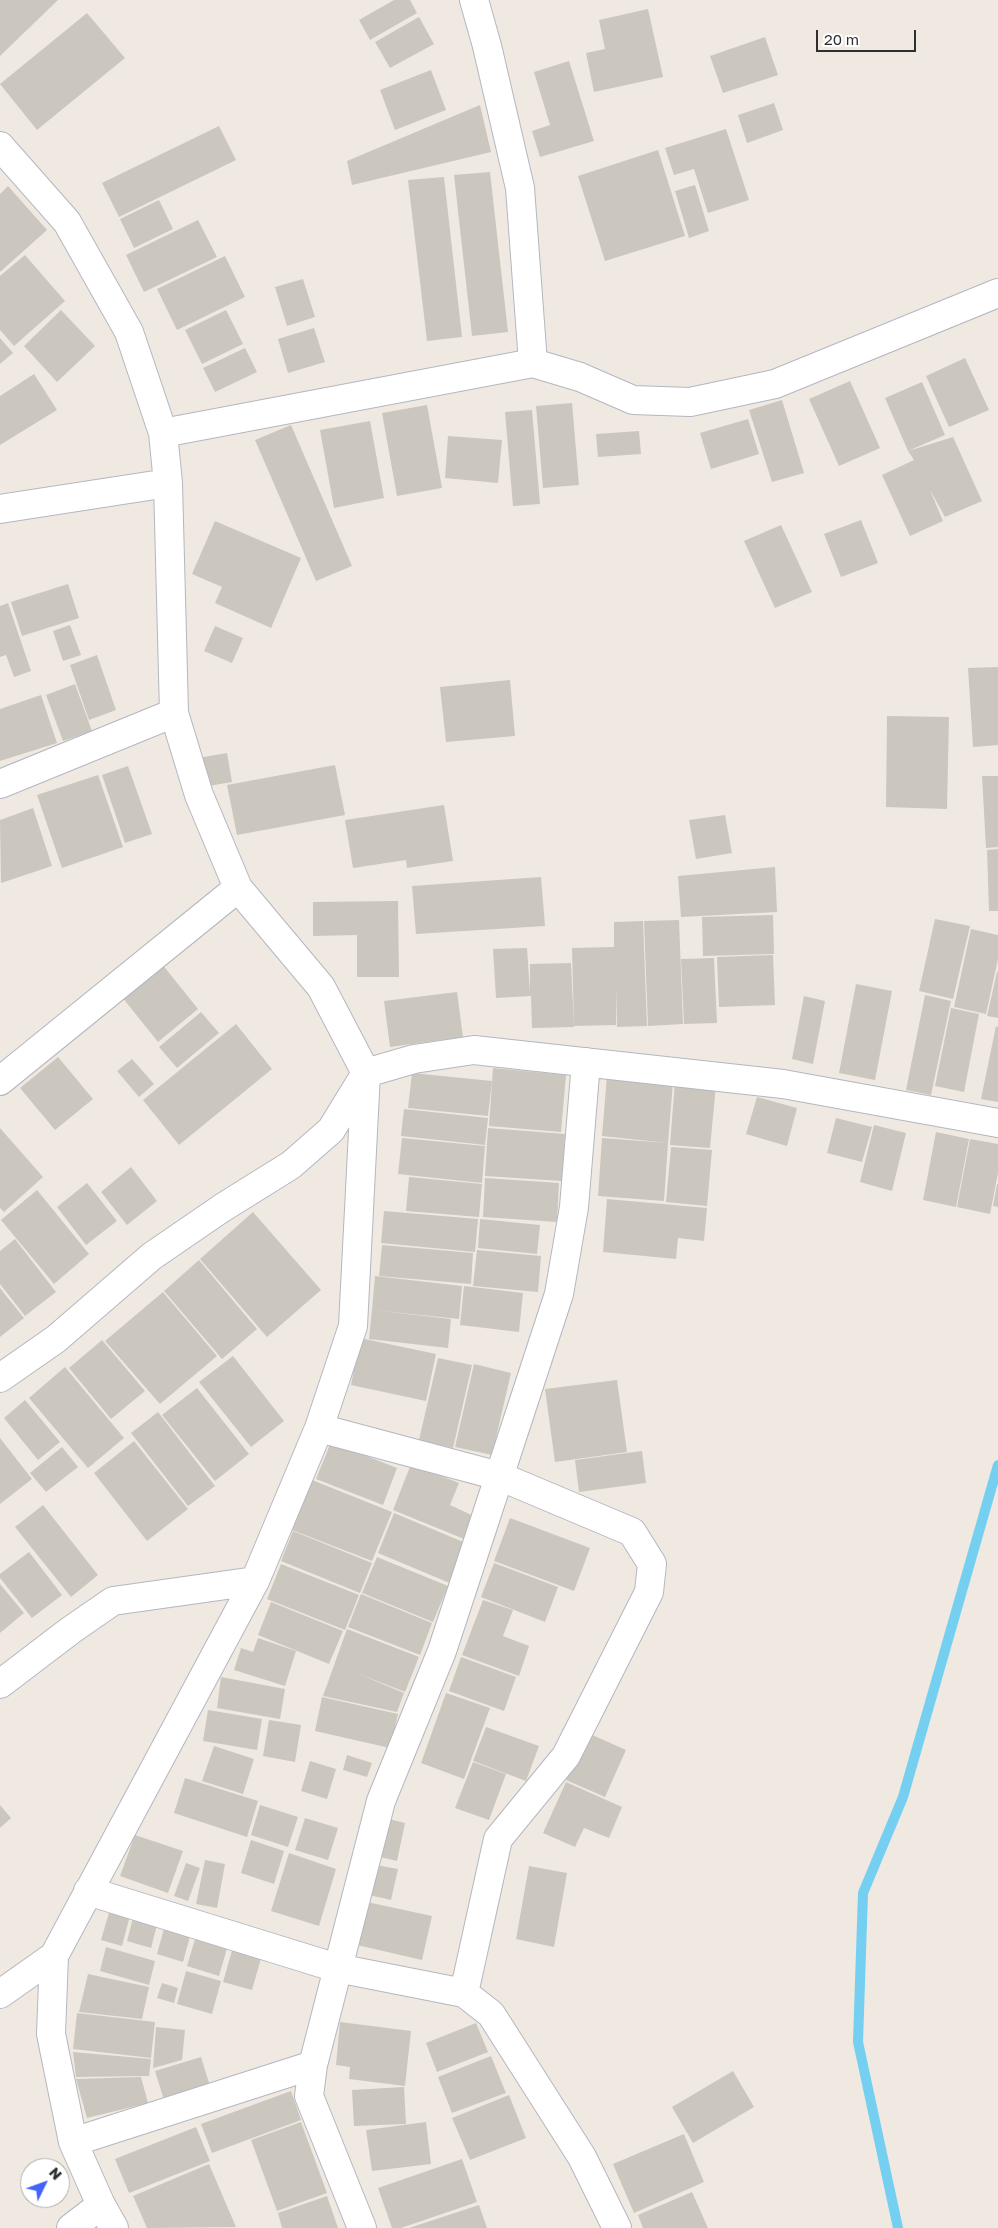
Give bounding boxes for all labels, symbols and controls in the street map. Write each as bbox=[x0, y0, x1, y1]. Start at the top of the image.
scale bar bbox=[818, 20, 918, 52]
text: 20 m bbox=[824, 30, 859, 48]
north arrow bbox=[20, 2158, 70, 2208]
text: N bbox=[46, 2164, 66, 2183]

